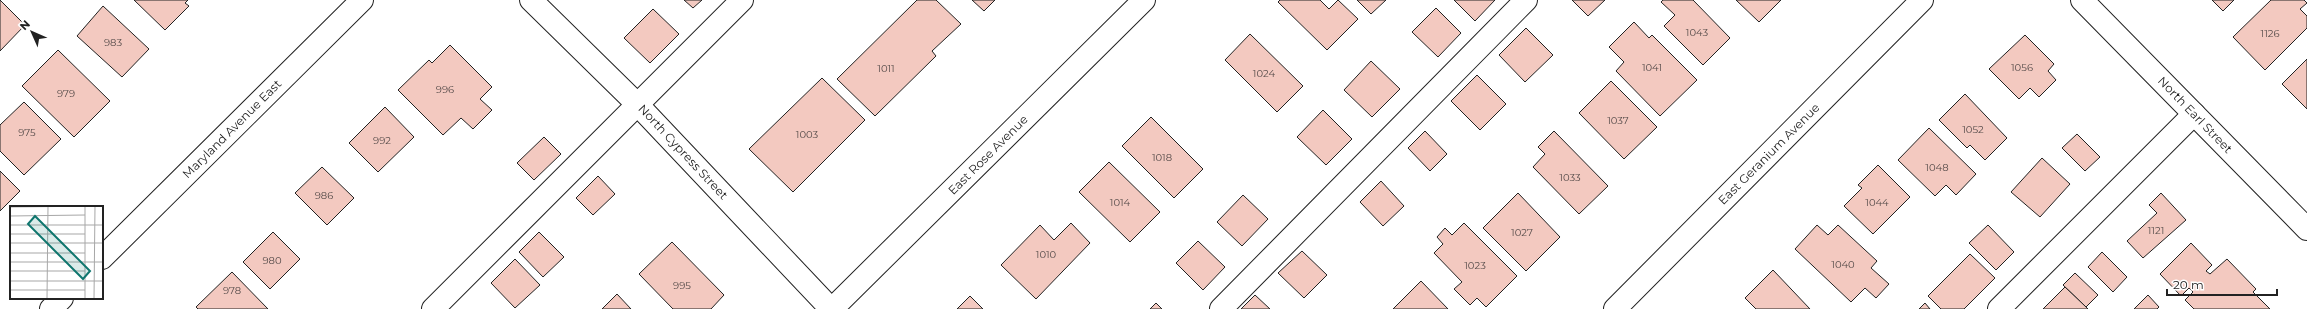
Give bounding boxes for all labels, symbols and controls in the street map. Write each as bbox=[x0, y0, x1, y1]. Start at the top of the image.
north arrow bbox=[12, 12, 52, 52]
text: N bbox=[17, 17, 33, 33]
house number: 1043 bbox=[1686, 26, 1709, 39]
house number: 1126 bbox=[2261, 27, 2279, 40]
house number: 983 bbox=[104, 36, 122, 49]
house number: 1041 bbox=[1642, 61, 1662, 74]
house number: 1056 bbox=[2011, 61, 2033, 74]
house number: 1011 bbox=[877, 62, 895, 75]
house number: 1024 bbox=[1253, 67, 1276, 80]
street label: North Earl Street bbox=[2155, 73, 2236, 156]
street label: Maryland Avenue East bbox=[179, 76, 284, 181]
house number: 996 bbox=[436, 83, 454, 96]
house number: 979 bbox=[57, 87, 75, 100]
street label: East Geranium Avenue bbox=[1715, 100, 1823, 208]
street label: North Cypress Street bbox=[635, 101, 731, 202]
street label: East Rose Avenue bbox=[945, 112, 1031, 198]
house number: 1037 bbox=[1607, 114, 1629, 127]
house number: 1052 bbox=[1962, 123, 1984, 136]
house number: 975 bbox=[18, 126, 36, 139]
house number: 1003 bbox=[796, 128, 819, 141]
house number: 992 bbox=[373, 134, 391, 147]
house number: 1018 bbox=[1152, 151, 1172, 164]
house number: 1048 bbox=[1925, 161, 1949, 174]
house number: 1033 bbox=[1559, 171, 1581, 184]
house number: 986 bbox=[315, 189, 333, 202]
house number: 1014 bbox=[1110, 196, 1131, 209]
house number: 1044 bbox=[1865, 196, 1889, 209]
inset map bbox=[10, 206, 103, 299]
house number: 1121 bbox=[2148, 224, 2164, 237]
house number: 1027 bbox=[1511, 226, 1533, 239]
house number: 1010 bbox=[1036, 248, 1057, 261]
house number: 980 bbox=[262, 254, 282, 267]
house number: 1040 bbox=[1831, 258, 1855, 271]
house number: 1023 bbox=[1464, 259, 1486, 272]
scale bar bbox=[2167, 271, 2277, 297]
text: 20 m bbox=[2173, 277, 2204, 292]
house number: 995 bbox=[673, 279, 691, 292]
house number: 978 bbox=[223, 284, 241, 297]

